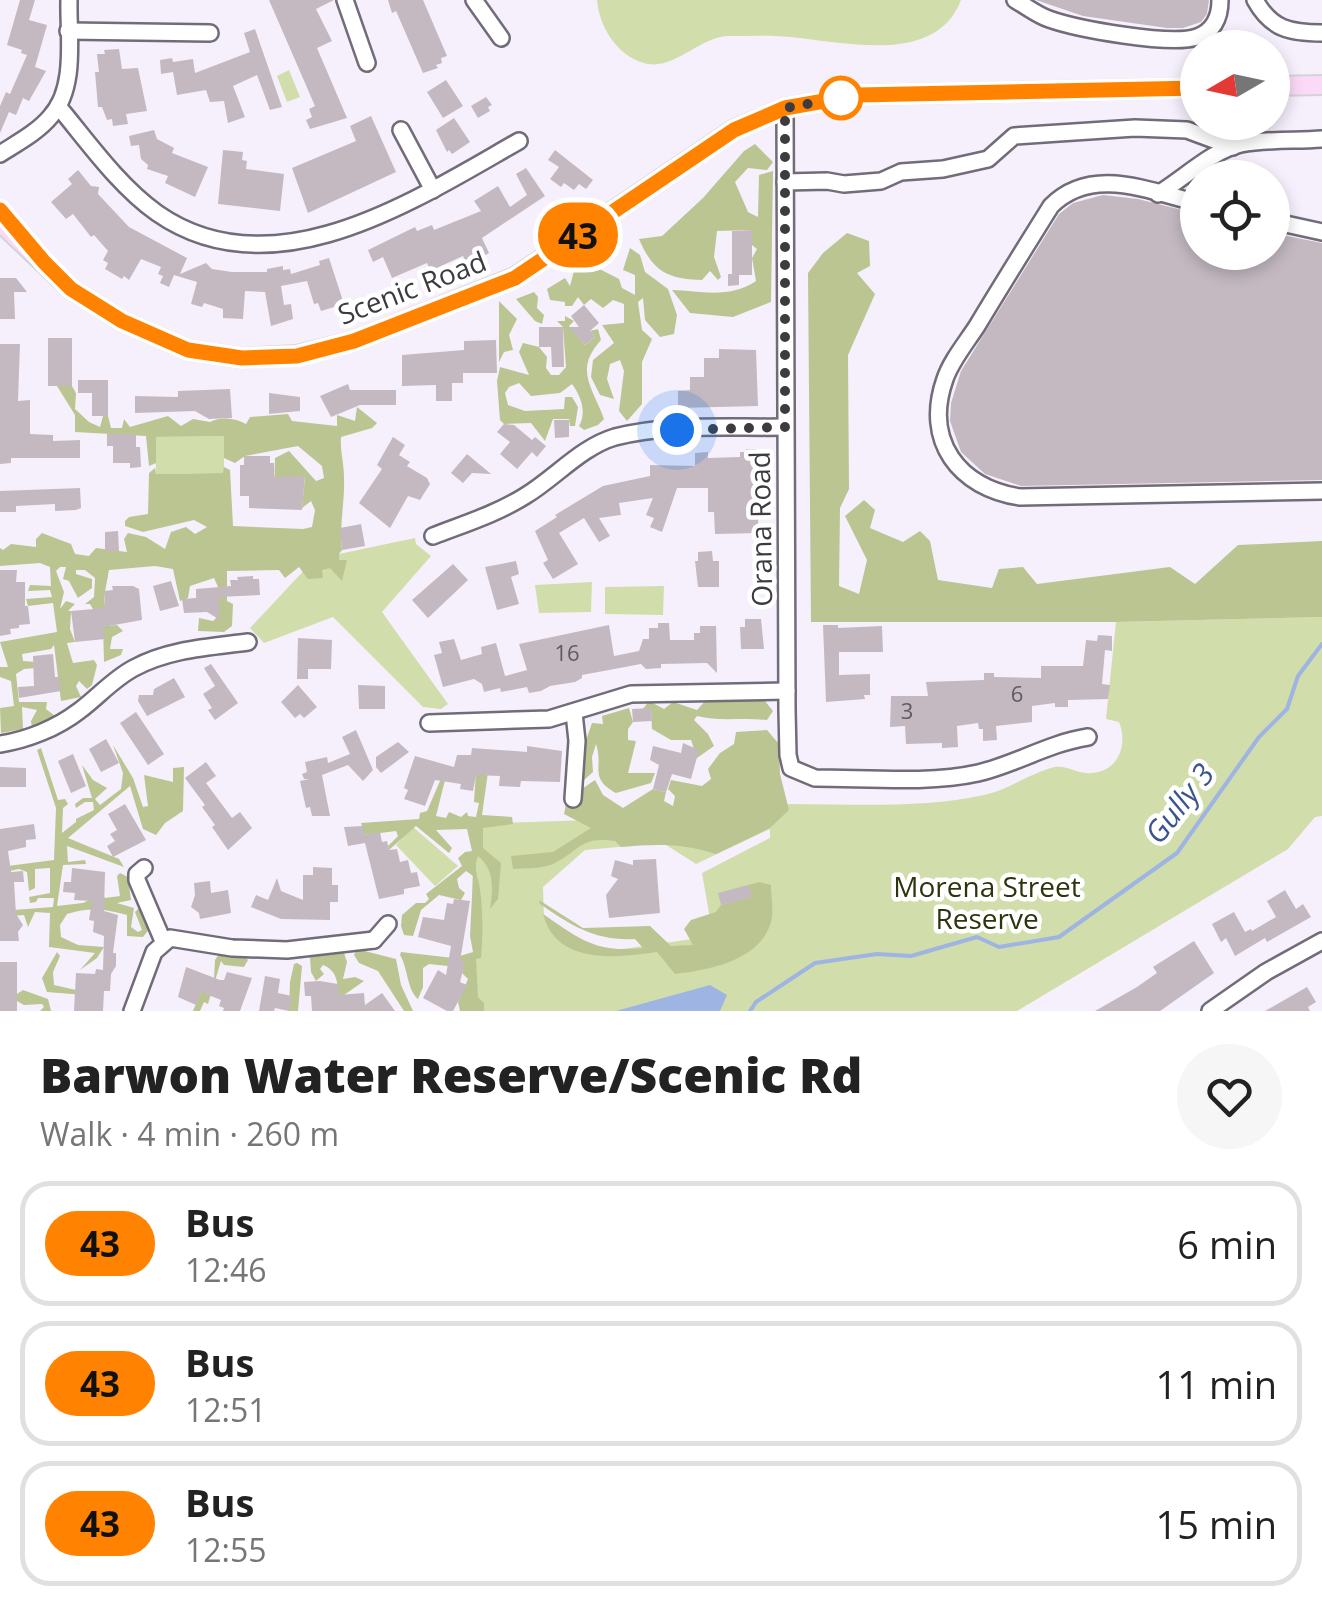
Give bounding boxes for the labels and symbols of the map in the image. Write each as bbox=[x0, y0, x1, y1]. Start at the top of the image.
north arrow bbox=[1180, 30, 1290, 140]
unlabelled marker bbox=[820, 77, 862, 119]
line badge: 43 bbox=[533, 202, 623, 268]
street label: Scenic Road bbox=[332, 241, 491, 333]
your location bbox=[652, 405, 702, 455]
street label: Orana Road bbox=[740, 451, 780, 607]
house number: 16 bbox=[554, 637, 580, 667]
house number: 6 bbox=[1011, 678, 1023, 708]
house number: 3 bbox=[901, 695, 913, 725]
water label: Gully 3 bbox=[1135, 755, 1223, 852]
park label: Morena Street Reserve bbox=[893, 867, 1081, 937]

